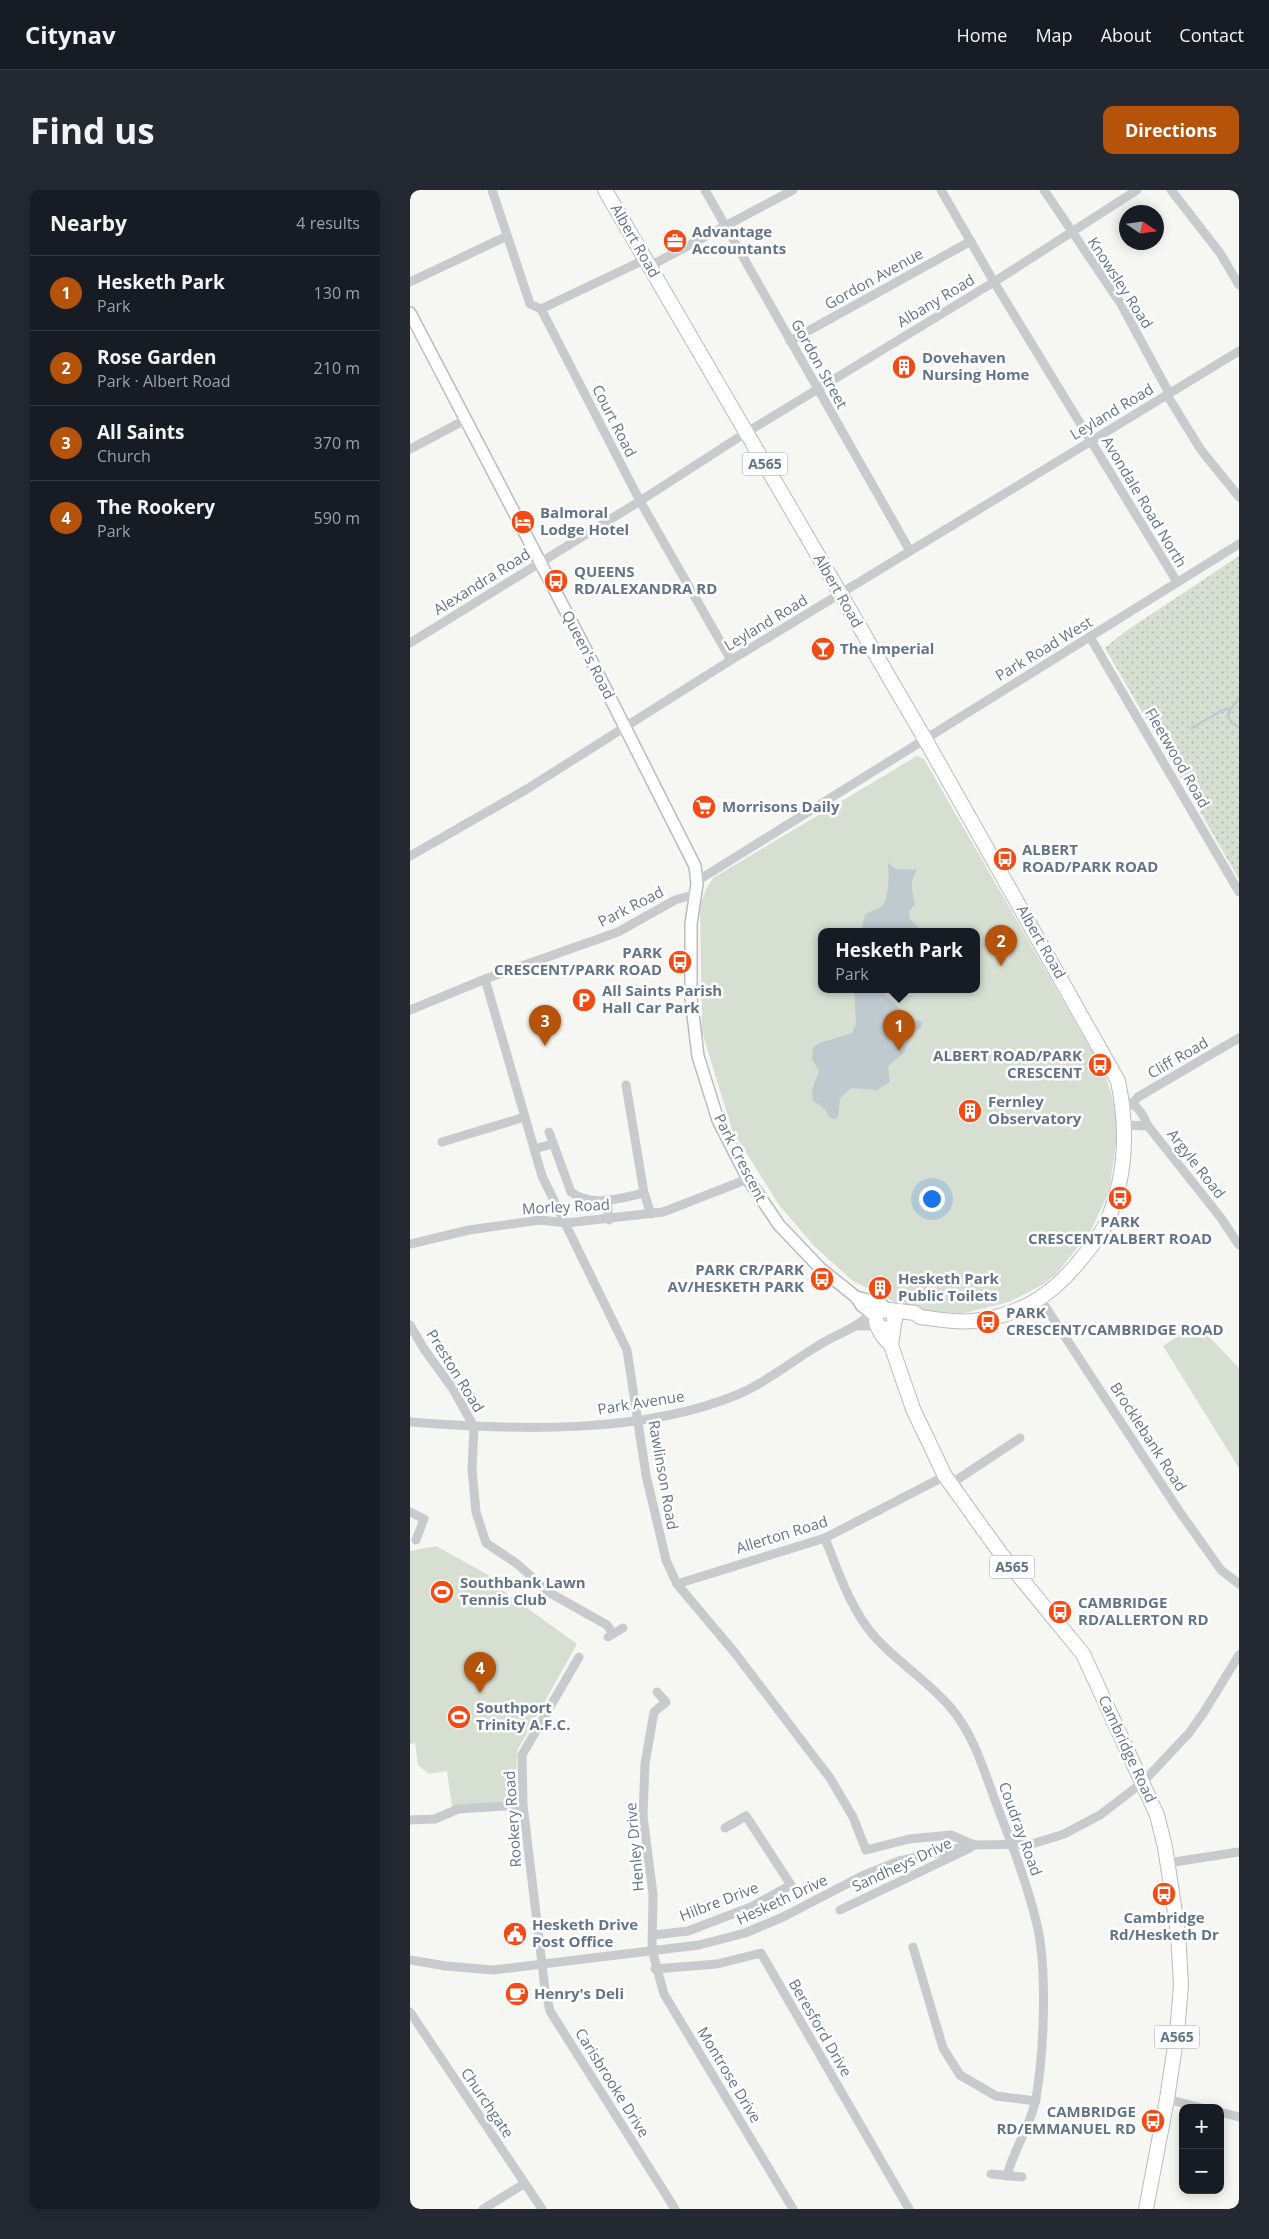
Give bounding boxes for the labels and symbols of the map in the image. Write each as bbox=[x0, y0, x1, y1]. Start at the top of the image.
street label: Albert Road bbox=[607, 200, 665, 281]
north arrow bbox=[1119, 205, 1164, 250]
place label: Advantage Accountants bbox=[692, 221, 786, 258]
office icon: Advantage Accountants bbox=[662, 228, 688, 254]
street label: Knowsley Road bbox=[1084, 233, 1158, 332]
street label: Gordon Avenue bbox=[821, 243, 926, 313]
street label: Albany Road bbox=[893, 269, 978, 331]
street label: Gordon Street bbox=[787, 315, 853, 412]
place label: Dovehaven Nursing Home bbox=[922, 347, 1030, 384]
building icon: Dovehaven Nursing Home bbox=[891, 354, 917, 380]
street label: Leyland Road bbox=[1066, 378, 1157, 444]
street label: Court Road bbox=[588, 381, 642, 460]
street label: Avondale Road North bbox=[1098, 432, 1192, 571]
road number: A565 bbox=[742, 452, 788, 476]
place label: Balmoral Lodge Hotel bbox=[540, 502, 629, 539]
hotel icon: Balmoral Lodge Hotel bbox=[510, 509, 536, 535]
street label: Alexandra Road bbox=[429, 543, 534, 619]
street label: Albert Road bbox=[810, 550, 868, 631]
place label: QUEENS RD/ALEXANDRA RD bbox=[574, 561, 717, 598]
bus stop icon: QUEENS RD/ALEXANDRA RD bbox=[543, 568, 569, 594]
street label: Leyland Road bbox=[720, 589, 811, 655]
street label: Queen's Road bbox=[558, 607, 620, 702]
street label: Park Road West bbox=[991, 611, 1096, 685]
bar icon: The Imperial bbox=[810, 636, 836, 662]
place label: The Imperial bbox=[840, 638, 934, 658]
street label: Fleetwood Road bbox=[1141, 704, 1215, 811]
supermarket icon: Morrisons Daily bbox=[691, 794, 717, 820]
place label: Morrisons Daily bbox=[722, 796, 840, 816]
place label: ALBERT ROAD/PARK ROAD bbox=[1022, 839, 1158, 876]
bus stop icon: ALBERT ROAD/PARK ROAD bbox=[992, 846, 1018, 872]
street label: Park Road bbox=[594, 881, 667, 931]
street label: Albert Road bbox=[1013, 901, 1071, 982]
pin: 2 bbox=[985, 925, 1017, 966]
place label: PARK CRESCENT/PARK ROAD bbox=[494, 942, 662, 979]
bus stop icon: PARK CRESCENT/PARK ROAD bbox=[667, 949, 693, 975]
place label: All Saints Parish Hall Car Park bbox=[602, 980, 722, 1017]
parking icon: All Saints Parish Hall Car Park bbox=[571, 987, 597, 1013]
pin: 3 bbox=[529, 1005, 561, 1046]
pin: 1 bbox=[883, 1010, 915, 1051]
street label: Cliff Road bbox=[1144, 1032, 1211, 1082]
place label: ALBERT ROAD/PARK CRESCENT bbox=[933, 1045, 1082, 1082]
bus stop icon: ALBERT ROAD/PARK CRESCENT bbox=[1087, 1052, 1113, 1078]
place label: Fernley Observatory bbox=[988, 1091, 1082, 1128]
building icon: Fernley Observatory bbox=[957, 1098, 983, 1124]
street label: Park Crescent bbox=[710, 1110, 772, 1205]
street label: Argyle Road bbox=[1163, 1124, 1230, 1202]
bus stop icon: PARK CRESCENT/ALBERT ROAD bbox=[1107, 1185, 1133, 1211]
your location bbox=[919, 1186, 945, 1212]
street label: Morley Road bbox=[521, 1194, 610, 1218]
place label: PARK CRESCENT/ALBERT ROAD bbox=[1028, 1211, 1212, 1248]
place label: PARK CR/PARK AV/HESKETH PARK bbox=[668, 1259, 804, 1296]
bus stop icon: PARK CR/PARK AV/HESKETH PARK bbox=[809, 1266, 835, 1292]
place label: Hesketh Park Public Toilets bbox=[898, 1268, 1000, 1305]
building icon: Hesketh Park Public Toilets bbox=[867, 1275, 893, 1301]
place label: PARK CRESCENT/CAMBRIDGE ROAD bbox=[1006, 1302, 1224, 1339]
bus stop icon: PARK CRESCENT/CAMBRIDGE ROAD bbox=[975, 1309, 1001, 1335]
street label: Preston Road bbox=[422, 1325, 489, 1416]
street label: Brocklebank Road bbox=[1106, 1378, 1192, 1495]
street label: Park Avenue bbox=[596, 1385, 686, 1419]
street label: Rawlinson Road bbox=[644, 1418, 683, 1531]
street label: Allerton Road bbox=[733, 1511, 830, 1557]
road number: A565 bbox=[990, 1555, 1034, 1578]
place label: Southbank Lawn Tennis Club bbox=[460, 1572, 586, 1609]
sports icon: Southbank Lawn Tennis Club bbox=[429, 1579, 455, 1605]
place label: CAMBRIDGE RD/ALLERTON RD bbox=[1078, 1592, 1209, 1629]
bus stop icon: CAMBRIDGE RD/ALLERTON RD bbox=[1047, 1599, 1073, 1625]
pin: 4 bbox=[464, 1652, 496, 1693]
street label: Cambridge Road bbox=[1094, 1692, 1162, 1805]
place label: Southport Trinity A.F.C. bbox=[476, 1697, 570, 1734]
sports icon: Southport Trinity A.F.C. bbox=[446, 1704, 472, 1730]
street label: Rookery Road bbox=[499, 1770, 525, 1868]
street label: Coudray Road bbox=[995, 1779, 1047, 1878]
street label: Henley Drive bbox=[620, 1802, 648, 1892]
street label: Sandheys Drive bbox=[848, 1832, 955, 1896]
street label: Hesketh Drive bbox=[733, 1869, 830, 1929]
street label: Hilbre Drive bbox=[676, 1877, 761, 1925]
bus stop icon: Cambridge Rd/Hesketh Dr bbox=[1151, 1881, 1177, 1907]
place label: Cambridge Rd/Hesketh Dr bbox=[1109, 1907, 1219, 1944]
place label: Hesketh Drive Post Office bbox=[532, 1914, 638, 1951]
public building icon: Hesketh Drive Post Office bbox=[502, 1921, 528, 1947]
street label: Beresford Drive bbox=[785, 1975, 857, 2080]
cafe icon: Henry's Deli bbox=[504, 1981, 530, 2007]
place label: Henry's Deli bbox=[534, 1983, 624, 2003]
street label: Montrose Drive bbox=[693, 2023, 766, 2126]
street label: Carisbrooke Drive bbox=[571, 2024, 654, 2141]
road number: A565 bbox=[1154, 2025, 1200, 2048]
street label: Churchgate bbox=[457, 2063, 519, 2141]
place label: CAMBRIDGE RD/EMMANUEL RD bbox=[996, 2101, 1136, 2138]
bus stop icon: CAMBRIDGE RD/EMMANUEL RD bbox=[1140, 2108, 1166, 2134]

